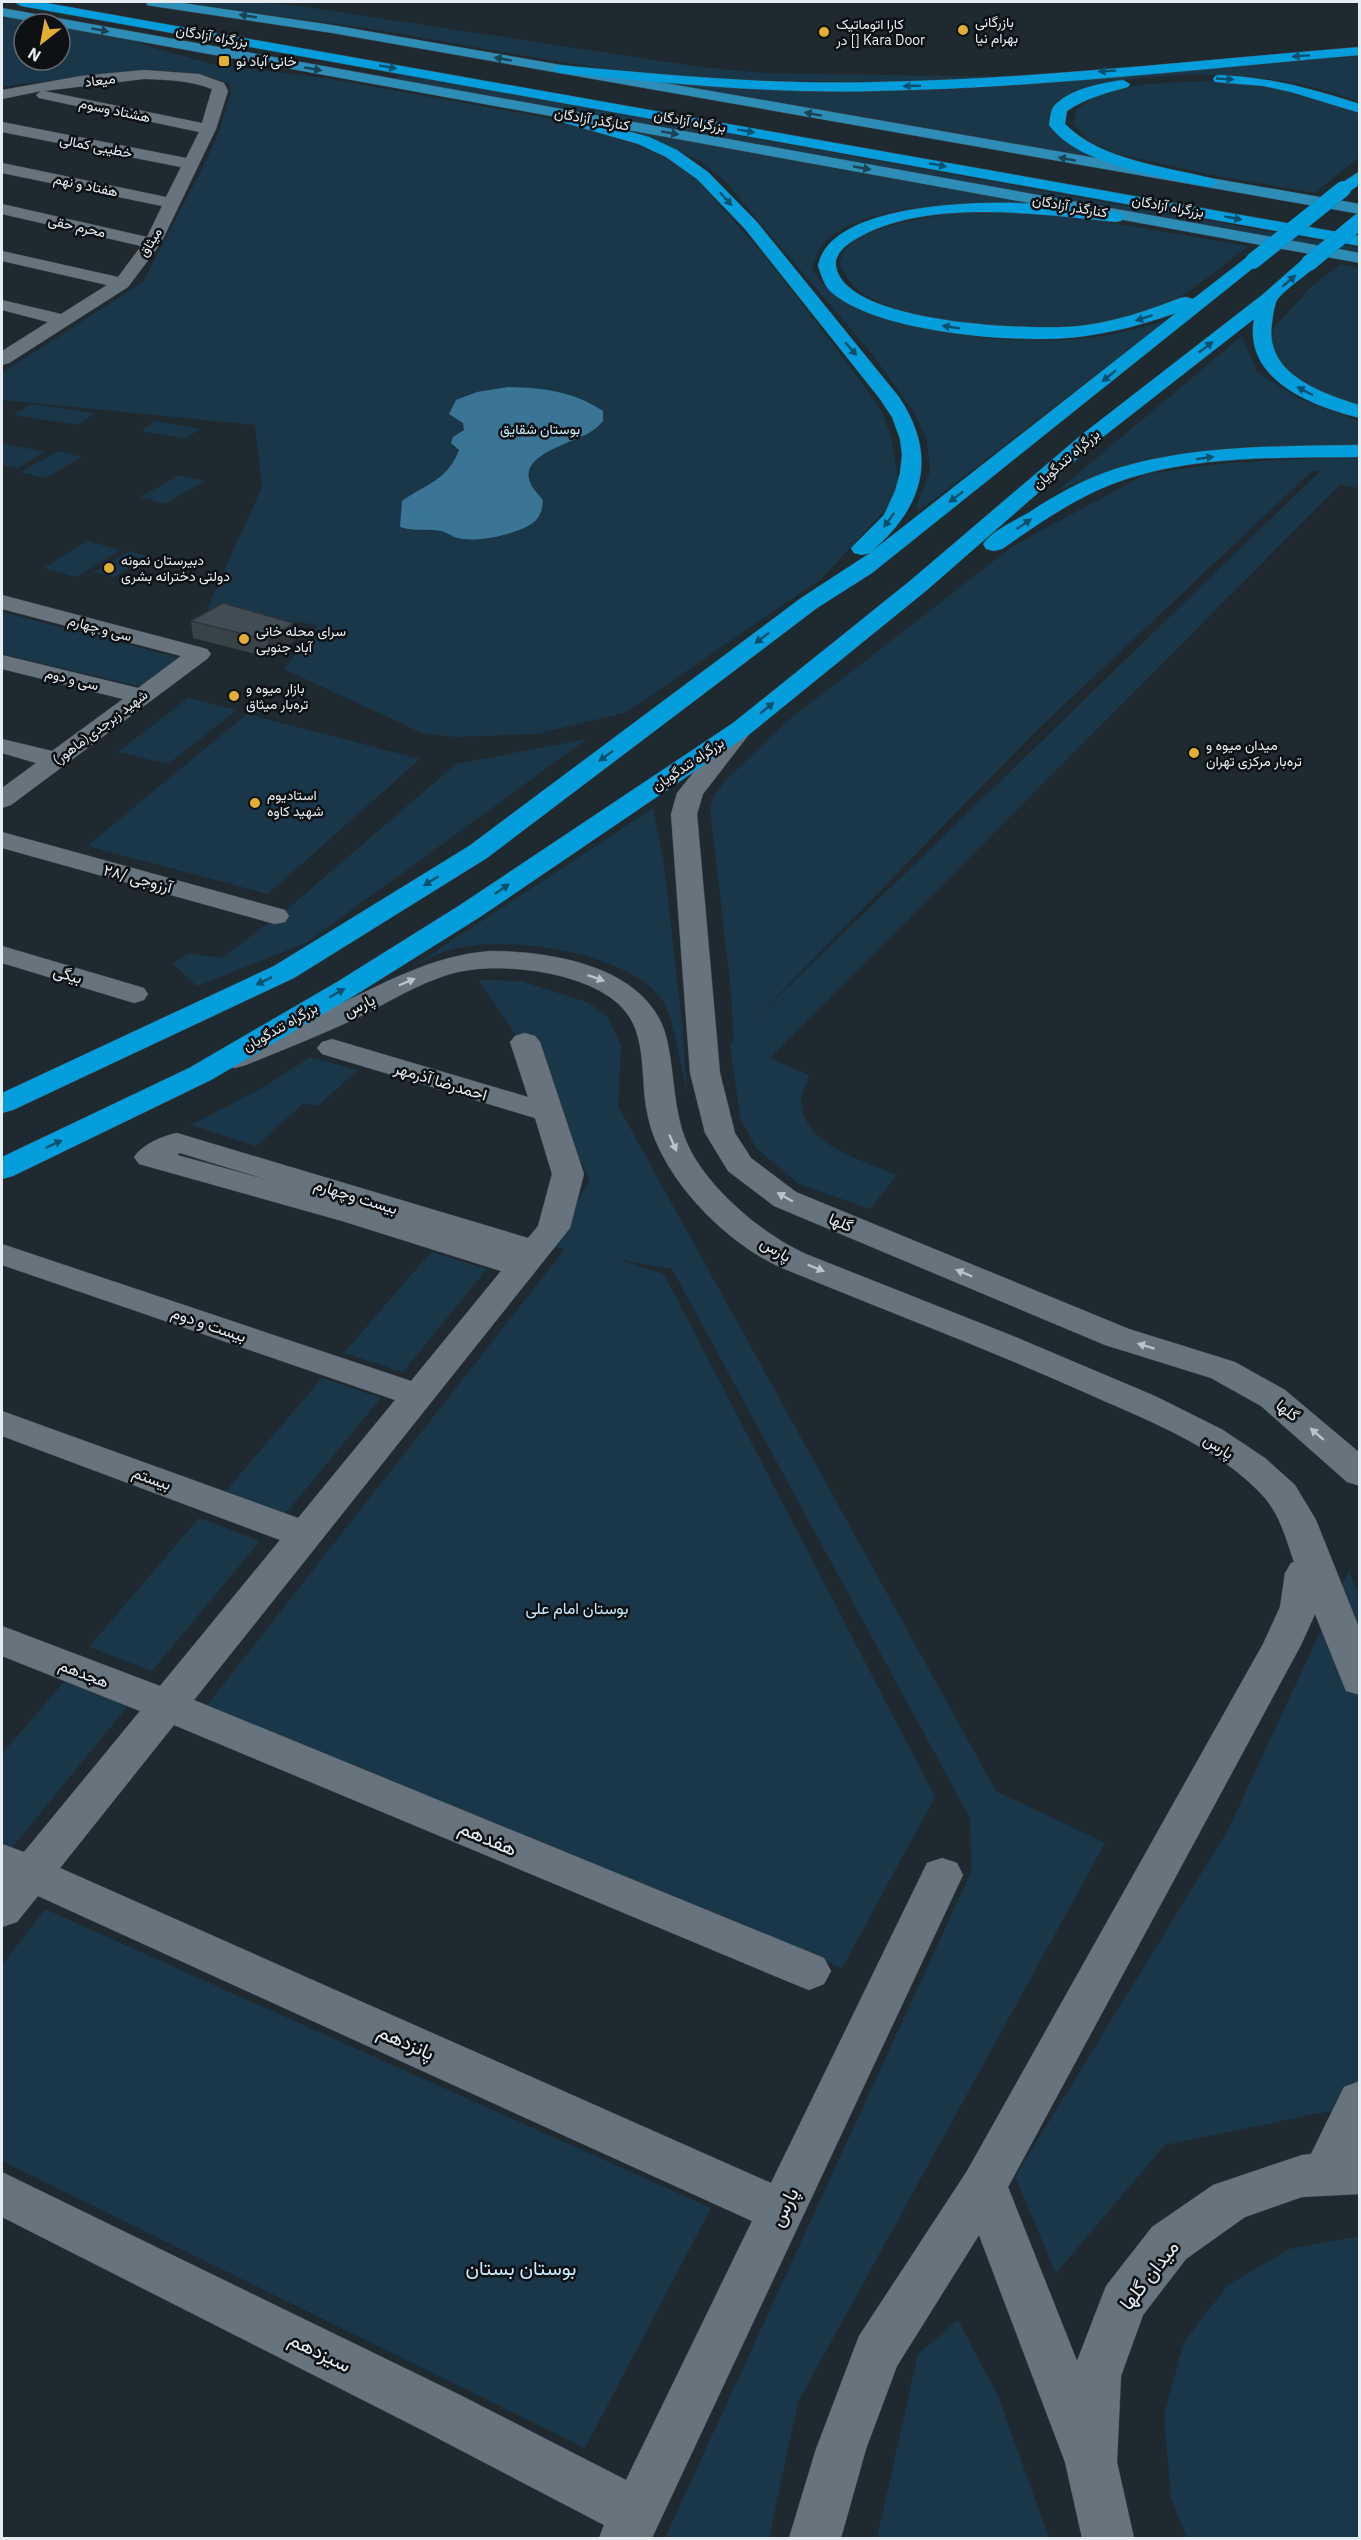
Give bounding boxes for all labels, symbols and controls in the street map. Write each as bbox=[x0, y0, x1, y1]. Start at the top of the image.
one-way arrow bbox=[239, 11, 258, 20]
north arrow bbox=[12, 12, 72, 72]
place label: بازرگانی بهرام نیا bbox=[975, 13, 1018, 47]
place label: کارا اتوماتیک در [] Kara Door bbox=[835, 15, 925, 49]
street label: بزرگراه آزادگان bbox=[175, 21, 249, 51]
marker: بازرگانی بهرام نیا bbox=[956, 23, 970, 37]
marker: کارا اتوماتیک در [] Kara Door bbox=[817, 25, 831, 39]
one-way arrow bbox=[91, 26, 110, 35]
text: N bbox=[24, 43, 44, 66]
one-way arrow bbox=[1292, 51, 1311, 61]
place label: خانی آباد نو bbox=[236, 52, 297, 70]
marker: خانی آباد نو bbox=[217, 54, 231, 68]
one-way arrow bbox=[493, 54, 512, 63]
one-way arrow bbox=[379, 63, 398, 72]
one-way arrow bbox=[304, 65, 323, 74]
one-way arrow bbox=[1097, 66, 1116, 75]
street label: میعاد bbox=[84, 69, 116, 91]
one-way arrow bbox=[1216, 74, 1235, 83]
one-way arrow bbox=[903, 82, 922, 91]
street label: هشتاد وسوم bbox=[78, 94, 153, 126]
street label: کنارگذر آزادگان bbox=[553, 104, 631, 134]
street label: بزرگراه آزادگان bbox=[653, 106, 727, 136]
one-way arrow bbox=[804, 109, 823, 118]
one-way arrow bbox=[736, 127, 755, 136]
one-way arrow bbox=[661, 129, 680, 138]
street label: خطیبی کمالی bbox=[58, 130, 134, 162]
one-way arrow bbox=[1058, 154, 1077, 163]
one-way arrow bbox=[928, 161, 947, 170]
one-way arrow bbox=[853, 164, 872, 173]
street label: هفتاد و نهم bbox=[52, 169, 120, 201]
one-way arrow bbox=[719, 191, 732, 206]
street label: کنارگذر آزادگان bbox=[1031, 191, 1109, 221]
street label: بزرگراه آزادگان bbox=[1131, 191, 1205, 221]
street label: محرم حقی bbox=[47, 211, 107, 241]
one-way arrow bbox=[1224, 214, 1243, 223]
street label: میثاق bbox=[134, 224, 166, 260]
one-way arrow bbox=[1281, 274, 1296, 288]
one-way arrow bbox=[1135, 314, 1153, 323]
one-way arrow bbox=[942, 323, 961, 332]
one-way arrow bbox=[1198, 340, 1214, 353]
one-way arrow bbox=[844, 341, 857, 356]
one-way arrow bbox=[1101, 369, 1117, 382]
one-way arrow bbox=[1297, 386, 1314, 395]
park label: بوستان شقایق bbox=[500, 420, 580, 438]
street label: بزرگراه تندگویان bbox=[1029, 425, 1103, 493]
one-way arrow bbox=[1195, 454, 1214, 463]
one-way arrow bbox=[948, 490, 964, 503]
one-way arrow bbox=[883, 512, 895, 528]
one-way arrow bbox=[1015, 519, 1032, 530]
place label: دبیرستان نمونه دولتی دخترانه بشری bbox=[121, 551, 230, 585]
marker: دبیرستان نمونه دولتی دخترانه بشری bbox=[102, 561, 116, 575]
street label: سی و چهارم bbox=[66, 611, 134, 646]
place label: سرای محله خانی آباد جنوبی bbox=[256, 622, 346, 656]
marker: سرای محله خانی آباد جنوبی bbox=[237, 632, 251, 646]
one-way arrow bbox=[754, 632, 770, 645]
street label: سی و دوم bbox=[44, 664, 100, 694]
place label: بازار میوه و تره‌بار میثاق bbox=[246, 679, 308, 713]
street label: شهید زبرجدی(ماهور) bbox=[49, 685, 151, 769]
marker: بازار میوه و تره‌بار میثاق bbox=[227, 689, 241, 703]
one-way arrow bbox=[759, 702, 774, 715]
street label: بزرگراه تندگویان bbox=[649, 733, 727, 795]
place label: میدان میوه و تره‌بار مرکزی تهران bbox=[1206, 736, 1302, 770]
marker: میدان میوه و تره‌بار مرکزی تهران bbox=[1187, 746, 1201, 760]
one-way arrow bbox=[599, 749, 614, 761]
place label: استادیوم شهید کاوه bbox=[267, 786, 323, 820]
marker: استادیوم شهید کاوه bbox=[248, 796, 262, 810]
street label: آرزوجی /۲۸ bbox=[101, 859, 176, 898]
one-way arrow bbox=[423, 876, 439, 887]
one-way arrow bbox=[494, 883, 510, 895]
street label: بیگی bbox=[51, 960, 85, 989]
one-way arrow bbox=[587, 974, 605, 984]
one-way arrow bbox=[255, 977, 272, 986]
one-way arrow bbox=[398, 977, 416, 986]
one-way arrow bbox=[329, 988, 346, 998]
street label: پارس bbox=[340, 989, 379, 1023]
street label: بزرگراه تندگویان bbox=[239, 998, 321, 1056]
street label: احمدرضا آذرمهر bbox=[391, 1057, 490, 1106]
one-way arrow bbox=[669, 1134, 678, 1151]
one-way arrow bbox=[46, 1140, 63, 1149]
street label: بیست وچهارم bbox=[311, 1174, 400, 1220]
one-way arrow bbox=[777, 1192, 793, 1203]
street label: گلها bbox=[825, 1208, 856, 1237]
street label: پارس bbox=[756, 1232, 795, 1268]
one-way arrow bbox=[807, 1264, 825, 1274]
one-way arrow bbox=[955, 1268, 973, 1278]
street label: بیست و دوم bbox=[169, 1302, 249, 1347]
one-way arrow bbox=[1137, 1340, 1155, 1350]
street label: گلها bbox=[1272, 1395, 1304, 1426]
one-way arrow bbox=[1309, 1427, 1324, 1441]
street label: پارس bbox=[1199, 1429, 1238, 1465]
street label: بیستم bbox=[129, 1462, 174, 1495]
park label: بوستان امام علی bbox=[526, 1598, 628, 1619]
street label: هجدهم bbox=[56, 1654, 112, 1693]
street label: هفدهم bbox=[455, 1813, 522, 1862]
street label: پانزدهم bbox=[373, 2017, 439, 2067]
street label: پارس bbox=[763, 2183, 805, 2231]
street label: میدان گلها bbox=[1113, 2234, 1184, 2315]
park label: بوستان بستان bbox=[466, 2254, 576, 2281]
street label: سیزدهم bbox=[285, 2325, 356, 2378]

